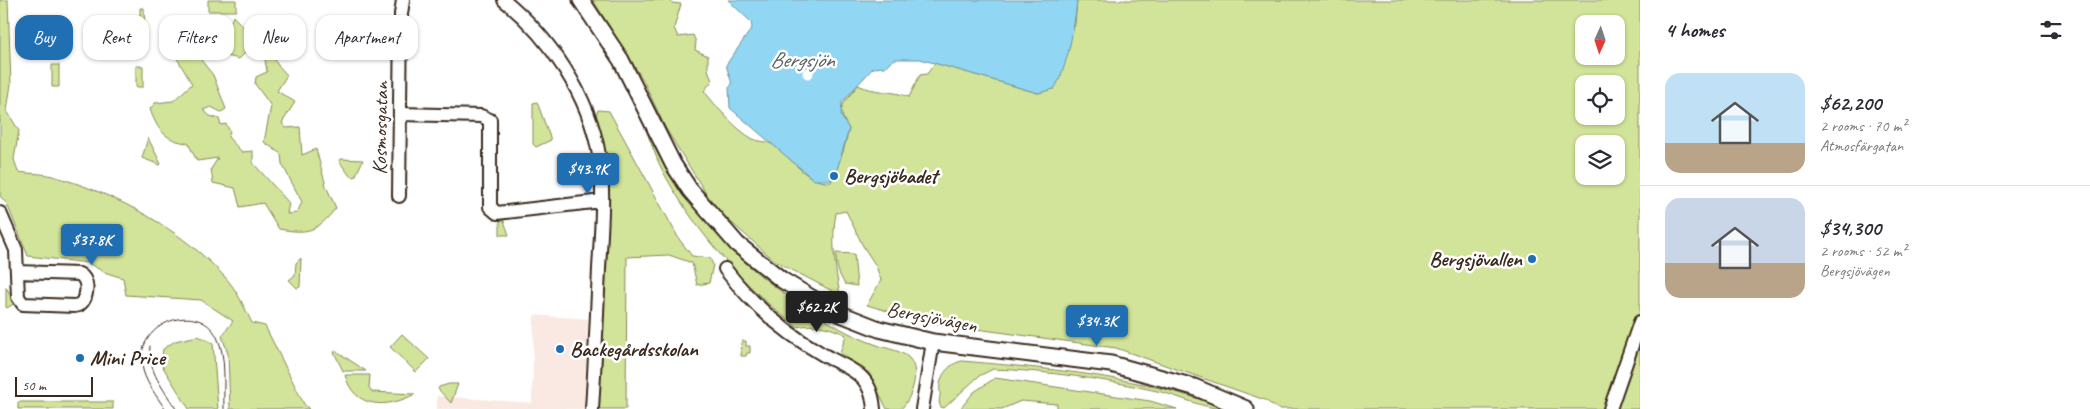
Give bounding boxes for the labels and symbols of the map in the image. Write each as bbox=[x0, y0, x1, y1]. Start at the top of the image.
north arrow bbox=[1575, 15, 1625, 65]
water label: Bergsjön bbox=[770, 46, 836, 74]
street label: Kosmosgatan bbox=[366, 80, 394, 175]
pin: $43.9K bbox=[547, 152, 629, 195]
place label: Bergsjöbadet bbox=[844, 163, 940, 189]
marker: Bergsjöbadet bbox=[828, 170, 840, 182]
pin: $37.8K bbox=[51, 224, 133, 266]
place label: Bergsjövallen bbox=[1429, 246, 1523, 272]
marker: Bergsjövallen bbox=[1526, 253, 1538, 265]
pin: $62.2K bbox=[776, 290, 858, 333]
street label: Bergsjövägen bbox=[885, 296, 980, 339]
pin: $34.3K bbox=[1056, 304, 1138, 347]
place label: Backegårdsskolan bbox=[570, 336, 699, 362]
marker: Backegårdsskolan bbox=[554, 343, 566, 355]
place label: Mini Price bbox=[90, 345, 167, 371]
marker: Mini Price bbox=[74, 352, 86, 364]
scale bar bbox=[15, 374, 92, 397]

